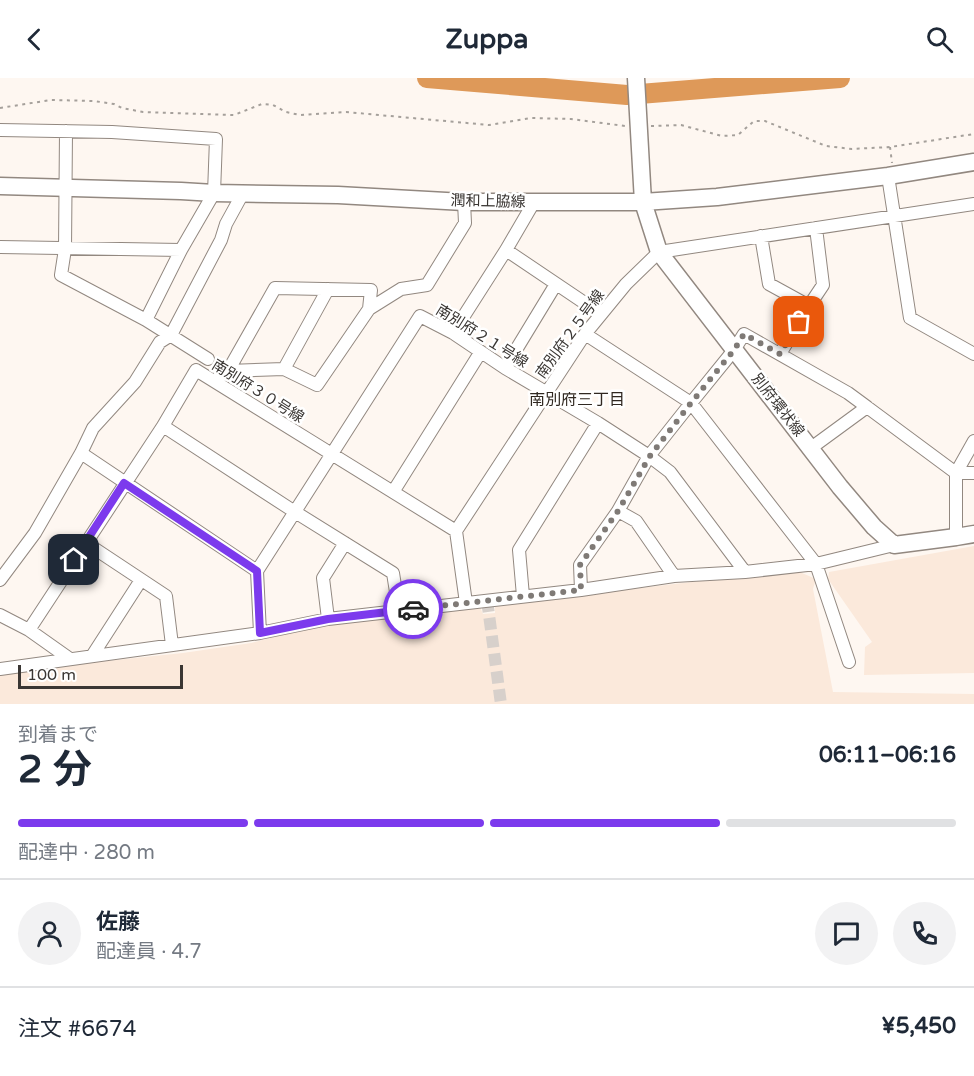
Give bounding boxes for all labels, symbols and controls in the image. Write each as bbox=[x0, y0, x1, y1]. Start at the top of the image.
icon: back bbox=[18, 23, 51, 56]
text: Zuppa bbox=[446, 23, 528, 56]
icon: search bbox=[923, 23, 956, 56]
street label: 潤和上脇線 bbox=[450, 191, 526, 211]
street label: 南別府２５号線 bbox=[532, 286, 608, 382]
pin bbox=[773, 296, 824, 347]
street label: 南別府２１号線 bbox=[433, 301, 531, 371]
icon: bag bbox=[782, 305, 815, 338]
street label: 南別府３０号線 bbox=[209, 356, 307, 426]
street label: 別府環状線 bbox=[748, 370, 808, 440]
district label: 南別府三丁目 bbox=[529, 390, 625, 410]
pin bbox=[48, 534, 99, 585]
icon: home bbox=[57, 543, 90, 576]
courier bbox=[383, 579, 443, 639]
icon: car bbox=[397, 593, 430, 626]
scale bar bbox=[18, 662, 183, 690]
text: 100 m bbox=[27, 665, 76, 685]
text: 到着まで bbox=[18, 723, 98, 747]
text: 06:11–06:16 bbox=[819, 742, 956, 768]
text: 2 分 bbox=[18, 746, 92, 793]
text: 配達中 · 280 m bbox=[18, 841, 155, 865]
button: person bbox=[18, 902, 81, 965]
button: chat bbox=[815, 902, 878, 965]
button: phone bbox=[893, 902, 956, 965]
text: 佐藤 bbox=[96, 909, 140, 935]
text: 配達員 · 4.7 bbox=[96, 940, 202, 964]
text: ¥5,450 bbox=[881, 1013, 956, 1039]
text: 注文 #6674 bbox=[18, 1016, 136, 1042]

